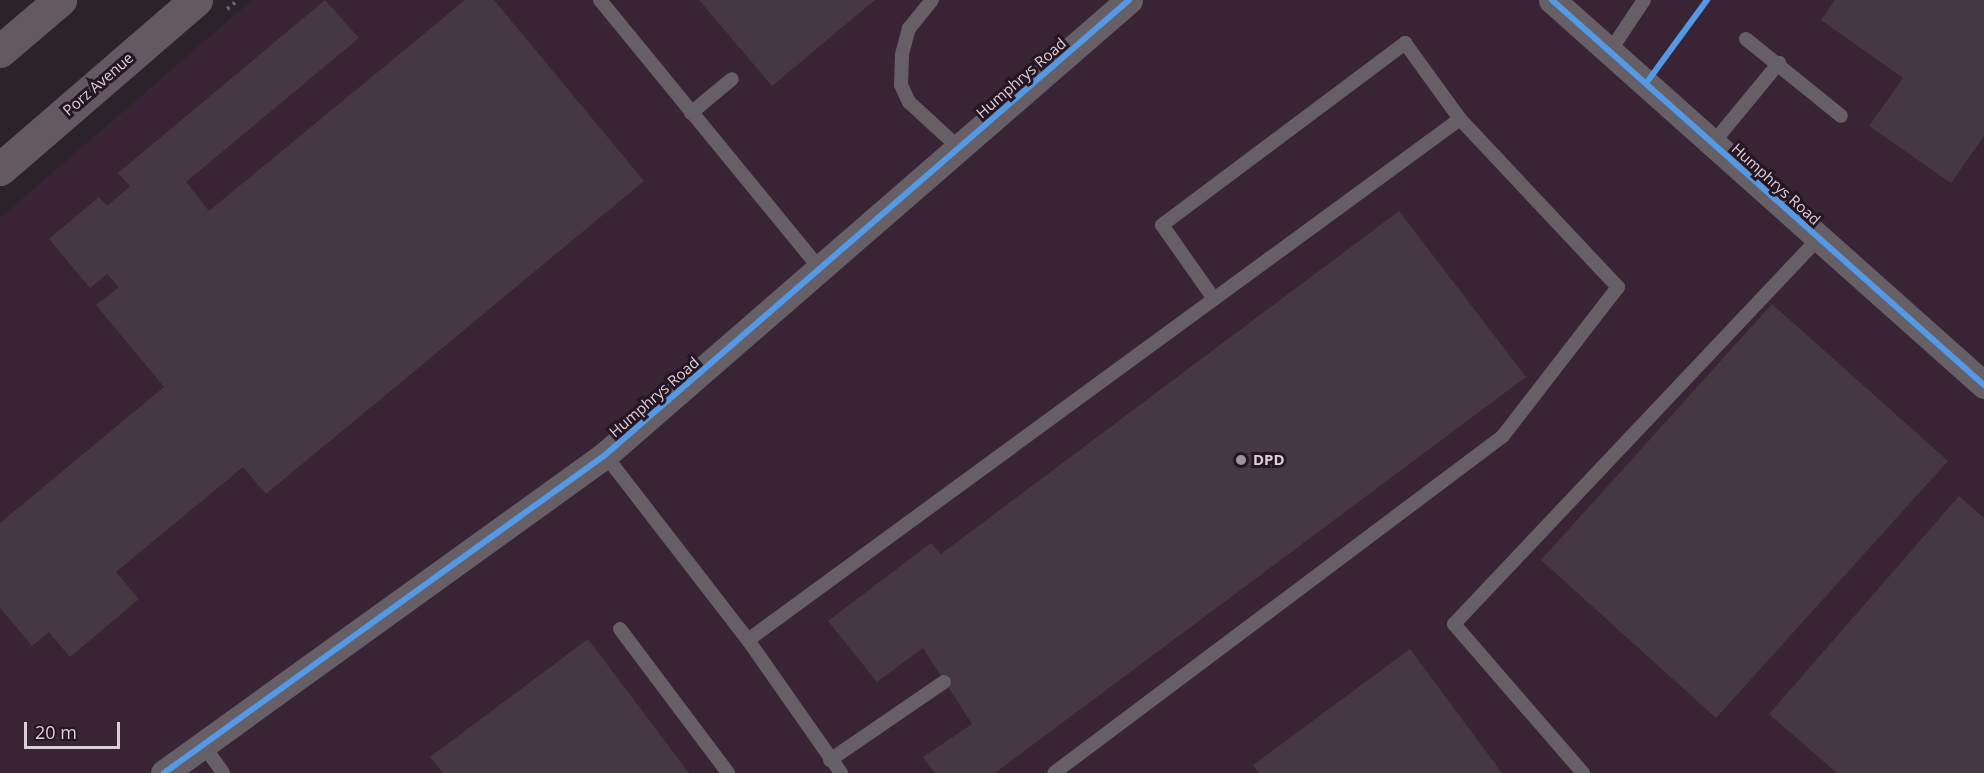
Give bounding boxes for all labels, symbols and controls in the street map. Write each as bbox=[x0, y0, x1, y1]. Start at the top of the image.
street label: Humphrys Road bbox=[972, 34, 1070, 122]
street label: Porz Avenue bbox=[59, 49, 137, 119]
street label: Humphrys Road bbox=[1728, 140, 1824, 228]
street label: Humphrys Road bbox=[605, 353, 703, 441]
place label: DPD bbox=[1253, 451, 1285, 469]
marker: DPD bbox=[1234, 453, 1248, 467]
scale bar bbox=[27, 710, 123, 748]
text: 20 m bbox=[35, 720, 77, 744]

